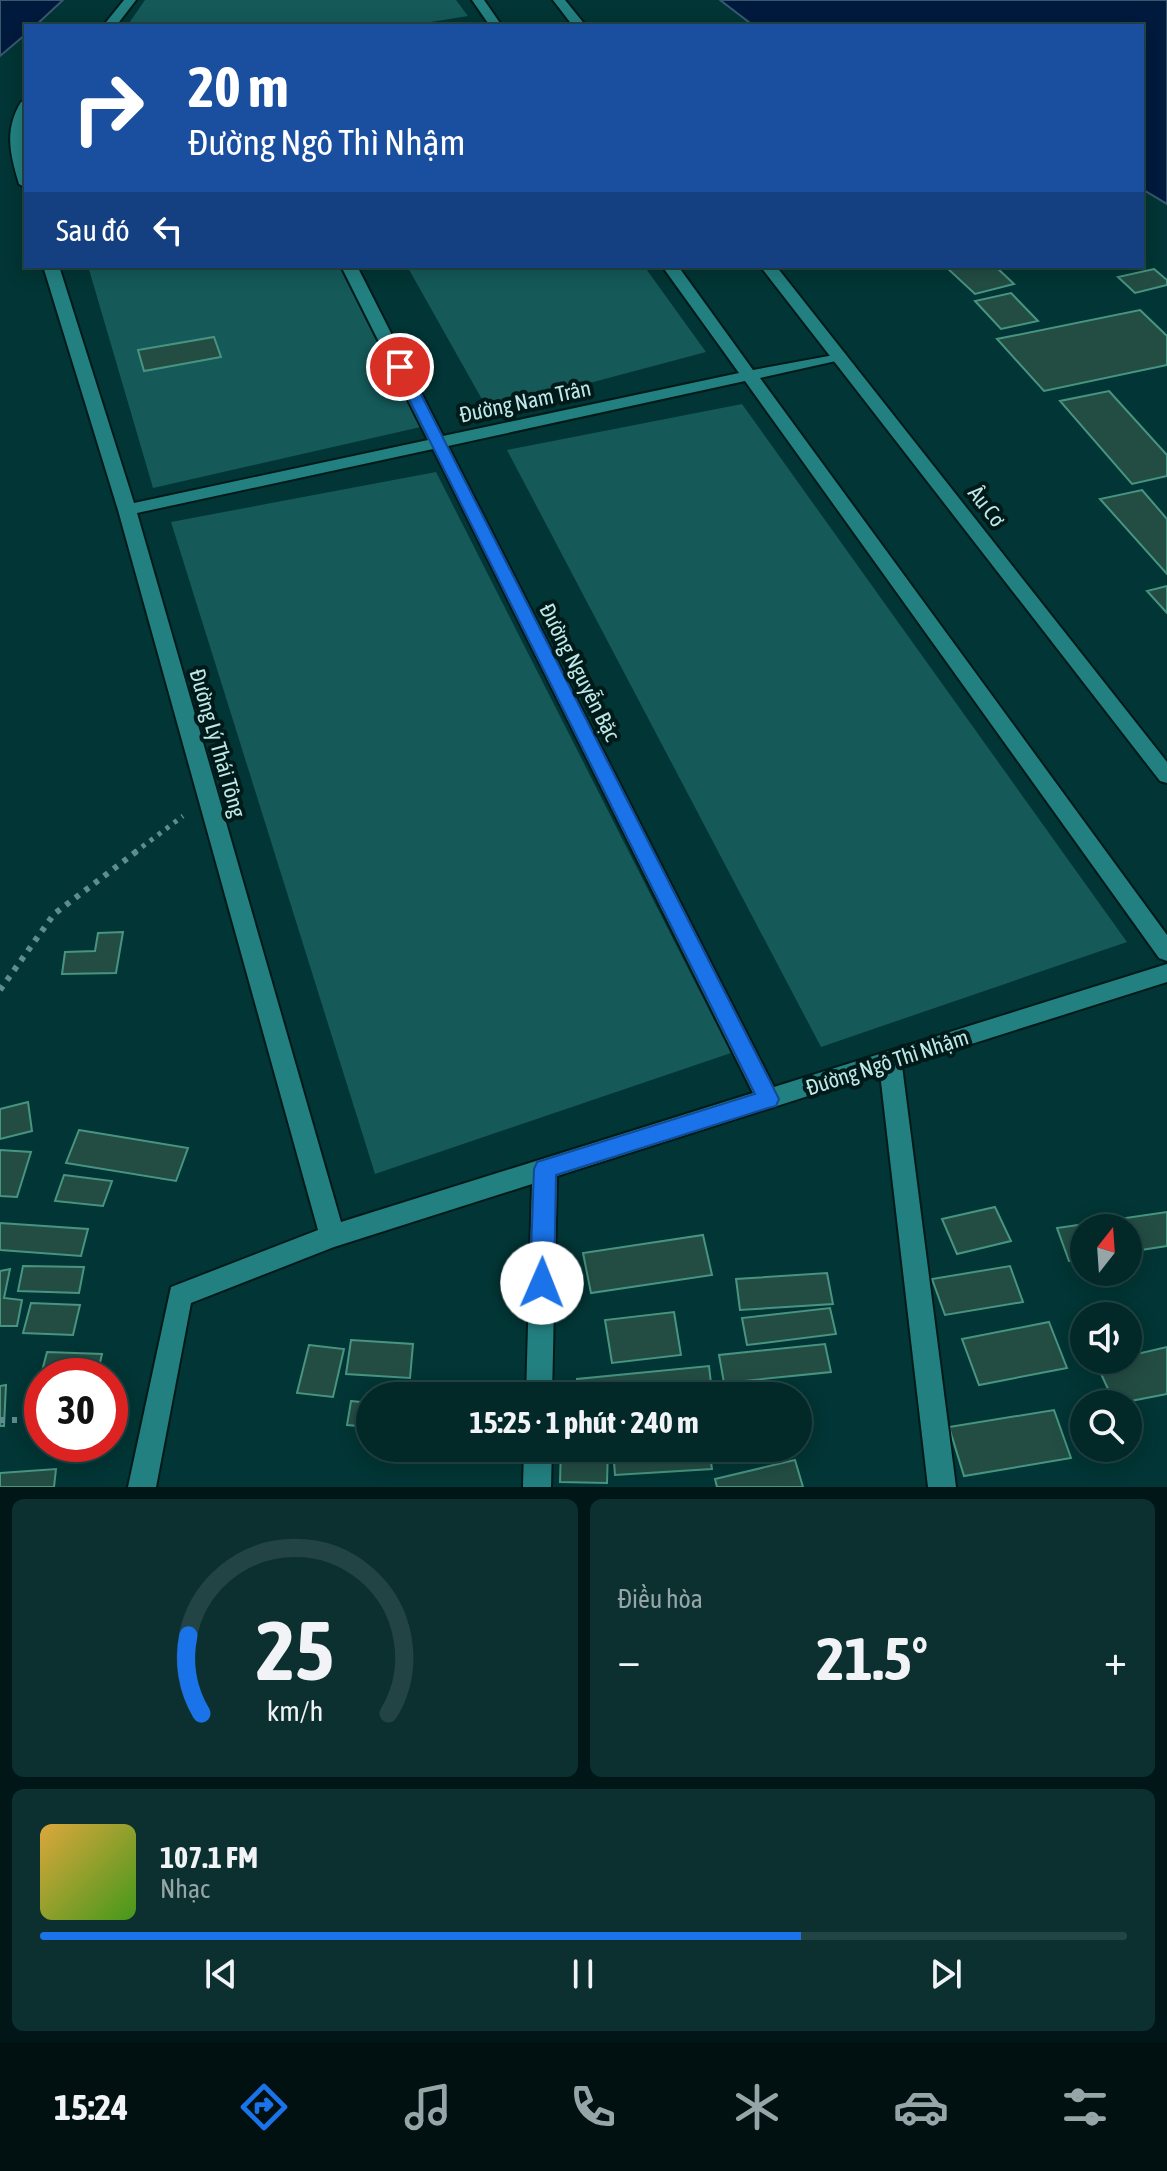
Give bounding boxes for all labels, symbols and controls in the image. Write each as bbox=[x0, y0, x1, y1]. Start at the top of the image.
text: 20 m bbox=[188, 55, 289, 119]
icon: right bbox=[56, 56, 160, 160]
text: Đường Ngô Thì Nhậm bbox=[188, 121, 465, 163]
icon: left bbox=[146, 208, 190, 252]
text: Sau đó bbox=[56, 213, 130, 247]
pin bbox=[366, 333, 434, 401]
icon: arrive bbox=[378, 345, 422, 389]
street label: Đường Nam Trân bbox=[457, 374, 593, 428]
street label: Âu Cơ bbox=[963, 480, 1011, 532]
street label: Đường Nguyễn Bặc bbox=[534, 599, 626, 746]
street label: Đường Lý Thái Tông bbox=[184, 666, 252, 821]
street label: Đường Ngô Thì Nhậm bbox=[802, 1023, 972, 1101]
north arrow bbox=[1070, 1214, 1142, 1286]
map controls bbox=[1070, 1214, 1142, 1462]
position arrow bbox=[500, 1241, 584, 1325]
button: sound bbox=[1070, 1302, 1142, 1374]
speed limit sign: 30 bbox=[24, 1358, 128, 1462]
button: search bbox=[1070, 1390, 1142, 1462]
text: 15:25 · 1 phút · 240 m bbox=[469, 1405, 699, 1439]
text: Điều hòa bbox=[618, 1584, 703, 1614]
text: 25 bbox=[256, 1602, 334, 1698]
text: 21.5° bbox=[816, 1624, 928, 1693]
text: − bbox=[618, 1634, 640, 1684]
text: + bbox=[1104, 1634, 1127, 1684]
text: km/h bbox=[266, 1694, 323, 1727]
text: 107.1 FM bbox=[160, 1840, 258, 1874]
text: Nhạc bbox=[160, 1874, 210, 1904]
icon: previous bbox=[199, 1952, 243, 1996]
icon: pause bbox=[561, 1952, 605, 1996]
icon: next bbox=[924, 1952, 968, 1996]
icon: directions bbox=[236, 2079, 292, 2135]
icon: music bbox=[400, 2079, 456, 2135]
icon: phone bbox=[565, 2079, 621, 2135]
icon: climate bbox=[729, 2079, 785, 2135]
icon: car bbox=[893, 2079, 949, 2135]
icon: filters bbox=[1057, 2079, 1113, 2135]
text: 15:24 bbox=[54, 2086, 128, 2128]

